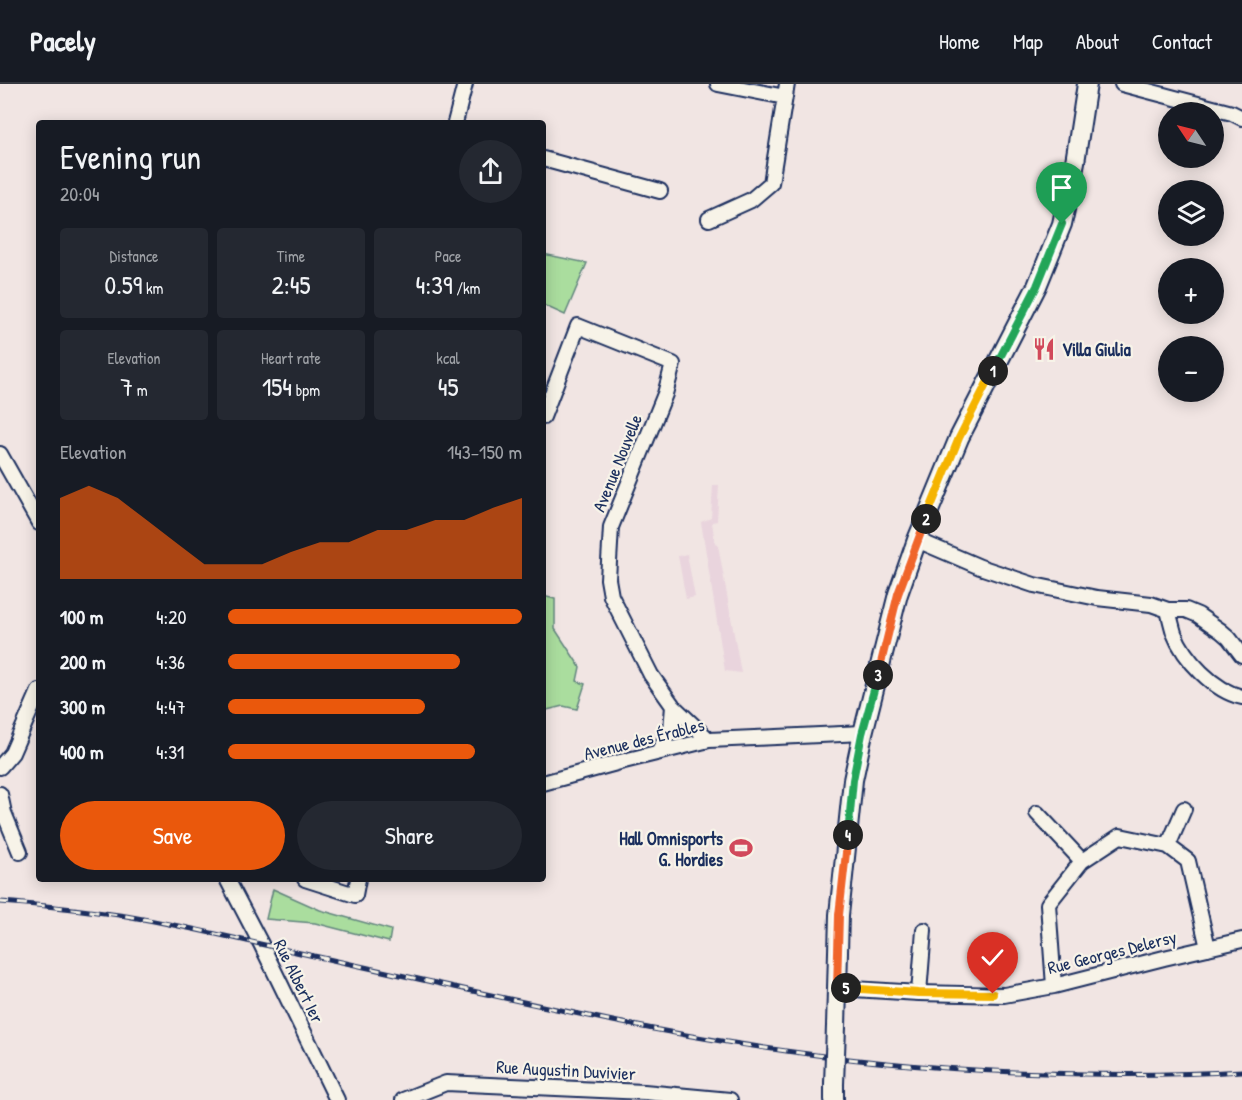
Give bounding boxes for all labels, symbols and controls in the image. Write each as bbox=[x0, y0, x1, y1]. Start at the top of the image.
text: Pacely bbox=[30, 22, 96, 60]
text: Home bbox=[939, 27, 980, 56]
text: Map bbox=[1013, 27, 1043, 56]
text: About bbox=[1076, 27, 1119, 56]
text: Contact bbox=[1152, 27, 1212, 56]
north arrow bbox=[1158, 102, 1224, 168]
map controls bbox=[1158, 102, 1224, 402]
text: Evening run bbox=[60, 135, 201, 179]
button: share bbox=[459, 140, 522, 203]
pin bbox=[1036, 162, 1087, 224]
icon: arrive bbox=[1045, 171, 1078, 204]
text: 20:04 bbox=[60, 180, 99, 207]
button: layers bbox=[1158, 180, 1224, 246]
text: Distance bbox=[110, 245, 158, 267]
text: Time bbox=[277, 245, 305, 267]
text: Pace bbox=[435, 245, 461, 267]
button: + bbox=[1158, 258, 1224, 324]
text: 0.59 bbox=[105, 267, 142, 302]
text: 2:45 bbox=[272, 267, 310, 302]
text: 4:39 bbox=[416, 267, 453, 302]
text: km bbox=[142, 277, 163, 299]
text: /km bbox=[453, 277, 480, 299]
restaurant icon: Villa Giulia bbox=[1031, 336, 1057, 362]
button: − bbox=[1158, 336, 1224, 402]
place label: Villa Giulia bbox=[1062, 337, 1132, 362]
text: Elevation bbox=[107, 347, 161, 369]
text: Heart rate bbox=[261, 347, 321, 369]
text: kcal bbox=[436, 347, 460, 369]
pin: 1 bbox=[978, 356, 1008, 386]
text: 1 bbox=[990, 360, 996, 382]
text: 7 bbox=[120, 369, 133, 404]
text: 154 bbox=[262, 369, 292, 404]
text: 45 bbox=[438, 369, 458, 404]
text: m bbox=[133, 379, 148, 401]
text: bpm bbox=[292, 379, 320, 401]
street label: Avenue Nouvelle bbox=[586, 411, 648, 515]
text: Elevation bbox=[60, 438, 126, 465]
text: 143–150 m bbox=[447, 438, 522, 465]
pin: 2 bbox=[911, 504, 941, 534]
text: 2 bbox=[922, 508, 930, 530]
text: 100 m bbox=[60, 603, 103, 630]
text: 4:20 bbox=[156, 603, 186, 630]
text: 200 m bbox=[60, 648, 105, 675]
text: 4:36 bbox=[156, 648, 185, 675]
pin: 3 bbox=[863, 660, 893, 690]
text: 3 bbox=[874, 664, 882, 686]
text: 300 m bbox=[60, 693, 105, 720]
text: 4:47 bbox=[156, 693, 186, 720]
street label: Avenue des Érables bbox=[581, 712, 707, 766]
text: 400 m bbox=[60, 738, 104, 765]
text: 4:31 bbox=[156, 738, 184, 765]
button: Save bbox=[60, 801, 285, 870]
button: Share bbox=[297, 801, 522, 870]
pin: 4 bbox=[833, 820, 863, 850]
text: 4 bbox=[845, 824, 851, 846]
place label: Hall Omnisports G. Hordies bbox=[619, 826, 723, 872]
sports icon: Hall Omnisports G. Hordies bbox=[728, 835, 754, 861]
street label: Rue Georges Delersy bbox=[1045, 924, 1179, 980]
pin bbox=[967, 932, 1018, 994]
street label: Rue Albert Ier bbox=[268, 935, 330, 1027]
icon: check bbox=[976, 941, 1009, 974]
pin: 5 bbox=[831, 973, 861, 1003]
text: 5 bbox=[843, 977, 849, 999]
street label: Rue Augustin Duvivier bbox=[496, 1054, 636, 1086]

